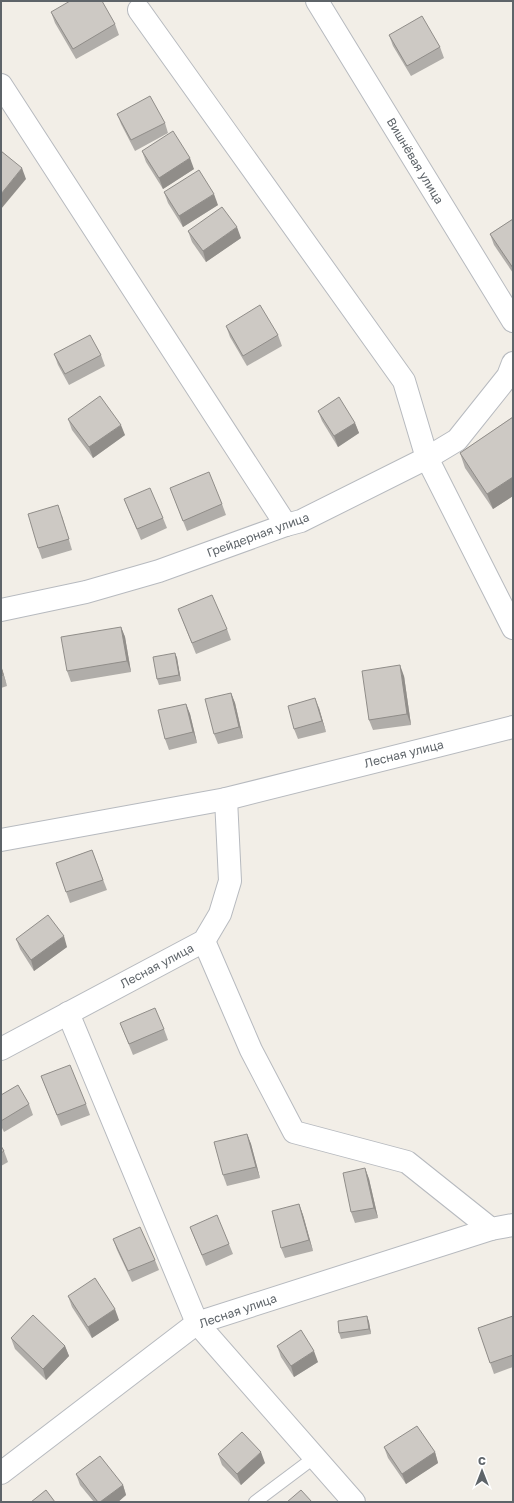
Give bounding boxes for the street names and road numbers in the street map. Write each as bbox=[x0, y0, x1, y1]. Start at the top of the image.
street label: Вишнёвая улица bbox=[384, 115, 447, 207]
street label: Грейдерная улица bbox=[205, 509, 311, 560]
street label: Лесная улица bbox=[363, 736, 445, 771]
street label: Лесная улица bbox=[117, 940, 196, 991]
street label: Лесная улица bbox=[197, 1290, 279, 1331]

